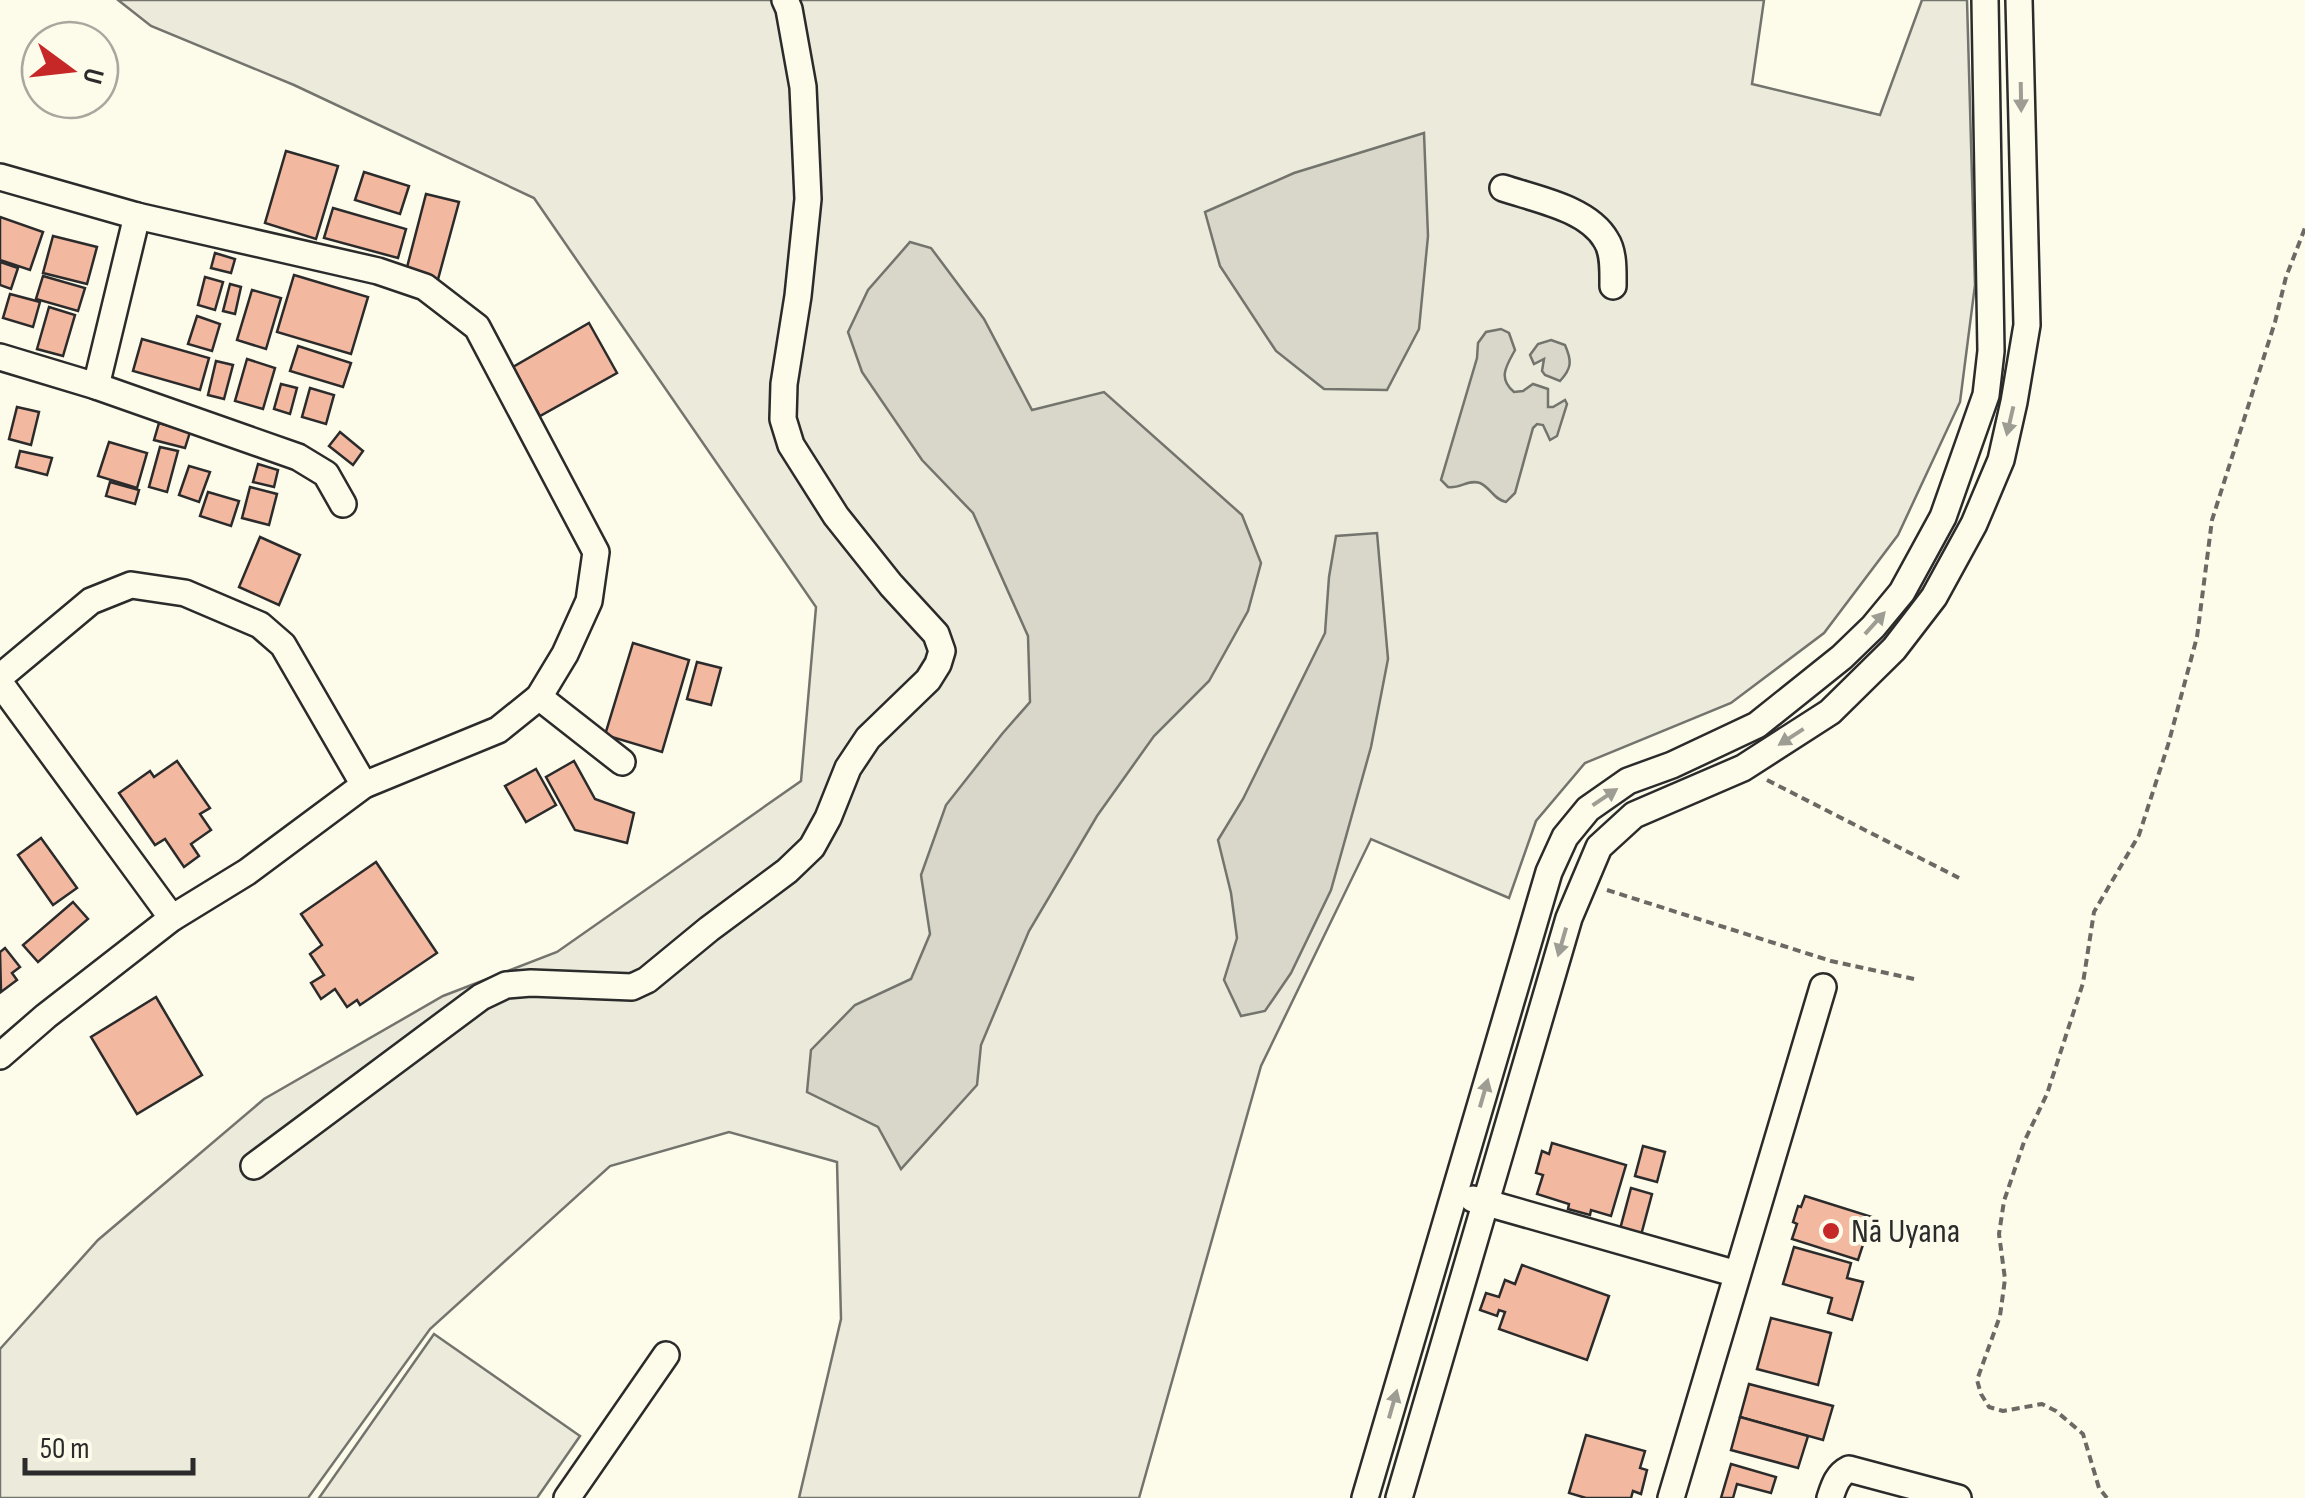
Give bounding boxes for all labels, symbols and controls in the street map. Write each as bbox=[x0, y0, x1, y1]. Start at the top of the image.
north arrow bbox=[20, 20, 120, 120]
text: U bbox=[75, 65, 111, 87]
one-way arrow bbox=[2014, 82, 2030, 114]
one-way arrow bbox=[2002, 406, 2017, 437]
one-way arrow bbox=[1863, 611, 1885, 636]
one-way arrow bbox=[1777, 728, 1804, 746]
one-way arrow bbox=[1591, 788, 1618, 807]
one-way arrow bbox=[1554, 927, 1569, 958]
one-way arrow bbox=[1477, 1077, 1492, 1107]
place label: Nā Uyana bbox=[1851, 1210, 1960, 1253]
marker: Nā Uyana bbox=[1820, 1220, 1842, 1242]
one-way arrow bbox=[1385, 1389, 1401, 1420]
scale bar bbox=[25, 1413, 192, 1475]
text: 50 m bbox=[40, 1431, 89, 1467]

